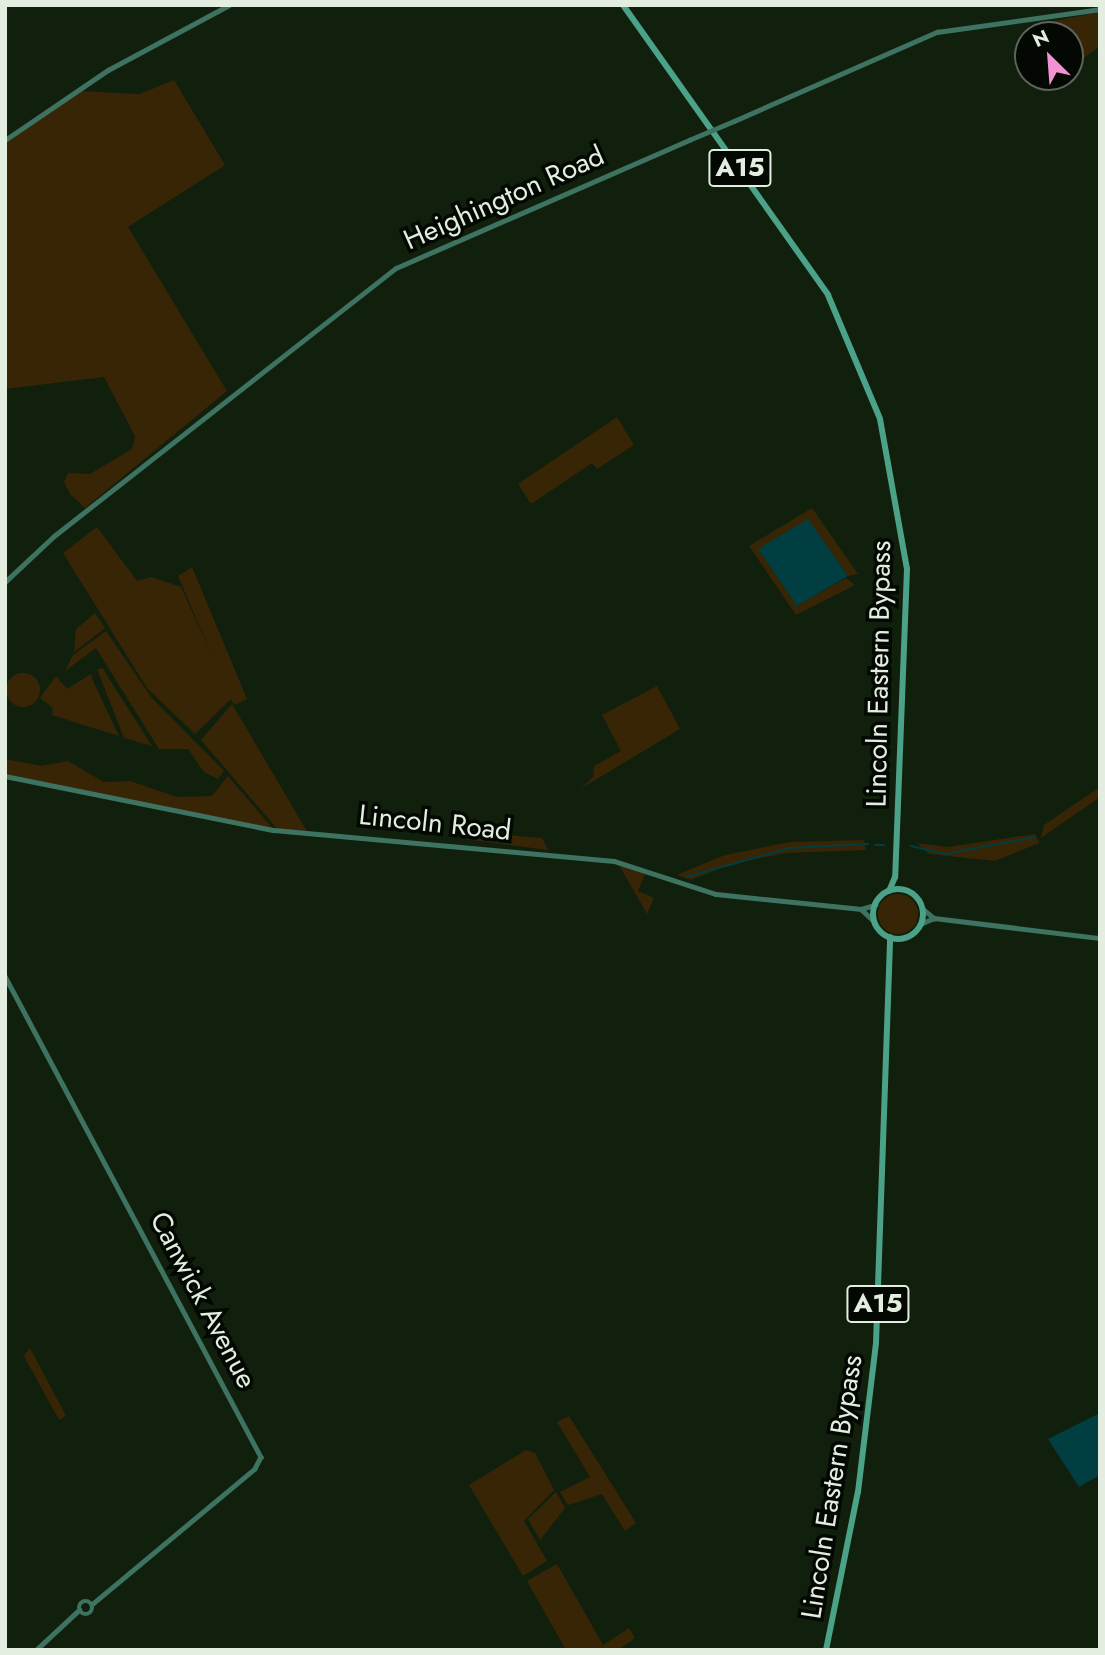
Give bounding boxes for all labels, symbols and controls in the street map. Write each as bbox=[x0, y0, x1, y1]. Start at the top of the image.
north arrow bbox=[1014, 21, 1084, 91]
text: N bbox=[1028, 23, 1053, 54]
street label: Heighington Road bbox=[399, 139, 609, 257]
road number: A15 bbox=[707, 146, 773, 190]
street label: Lincoln Eastern Bypass bbox=[860, 540, 898, 808]
street label: Lincoln Road bbox=[357, 798, 513, 848]
street label: Canwick Avenue bbox=[142, 1206, 264, 1394]
road number: A15 bbox=[845, 1282, 911, 1326]
street label: Lincoln Eastern Bypass bbox=[795, 1353, 869, 1621]

